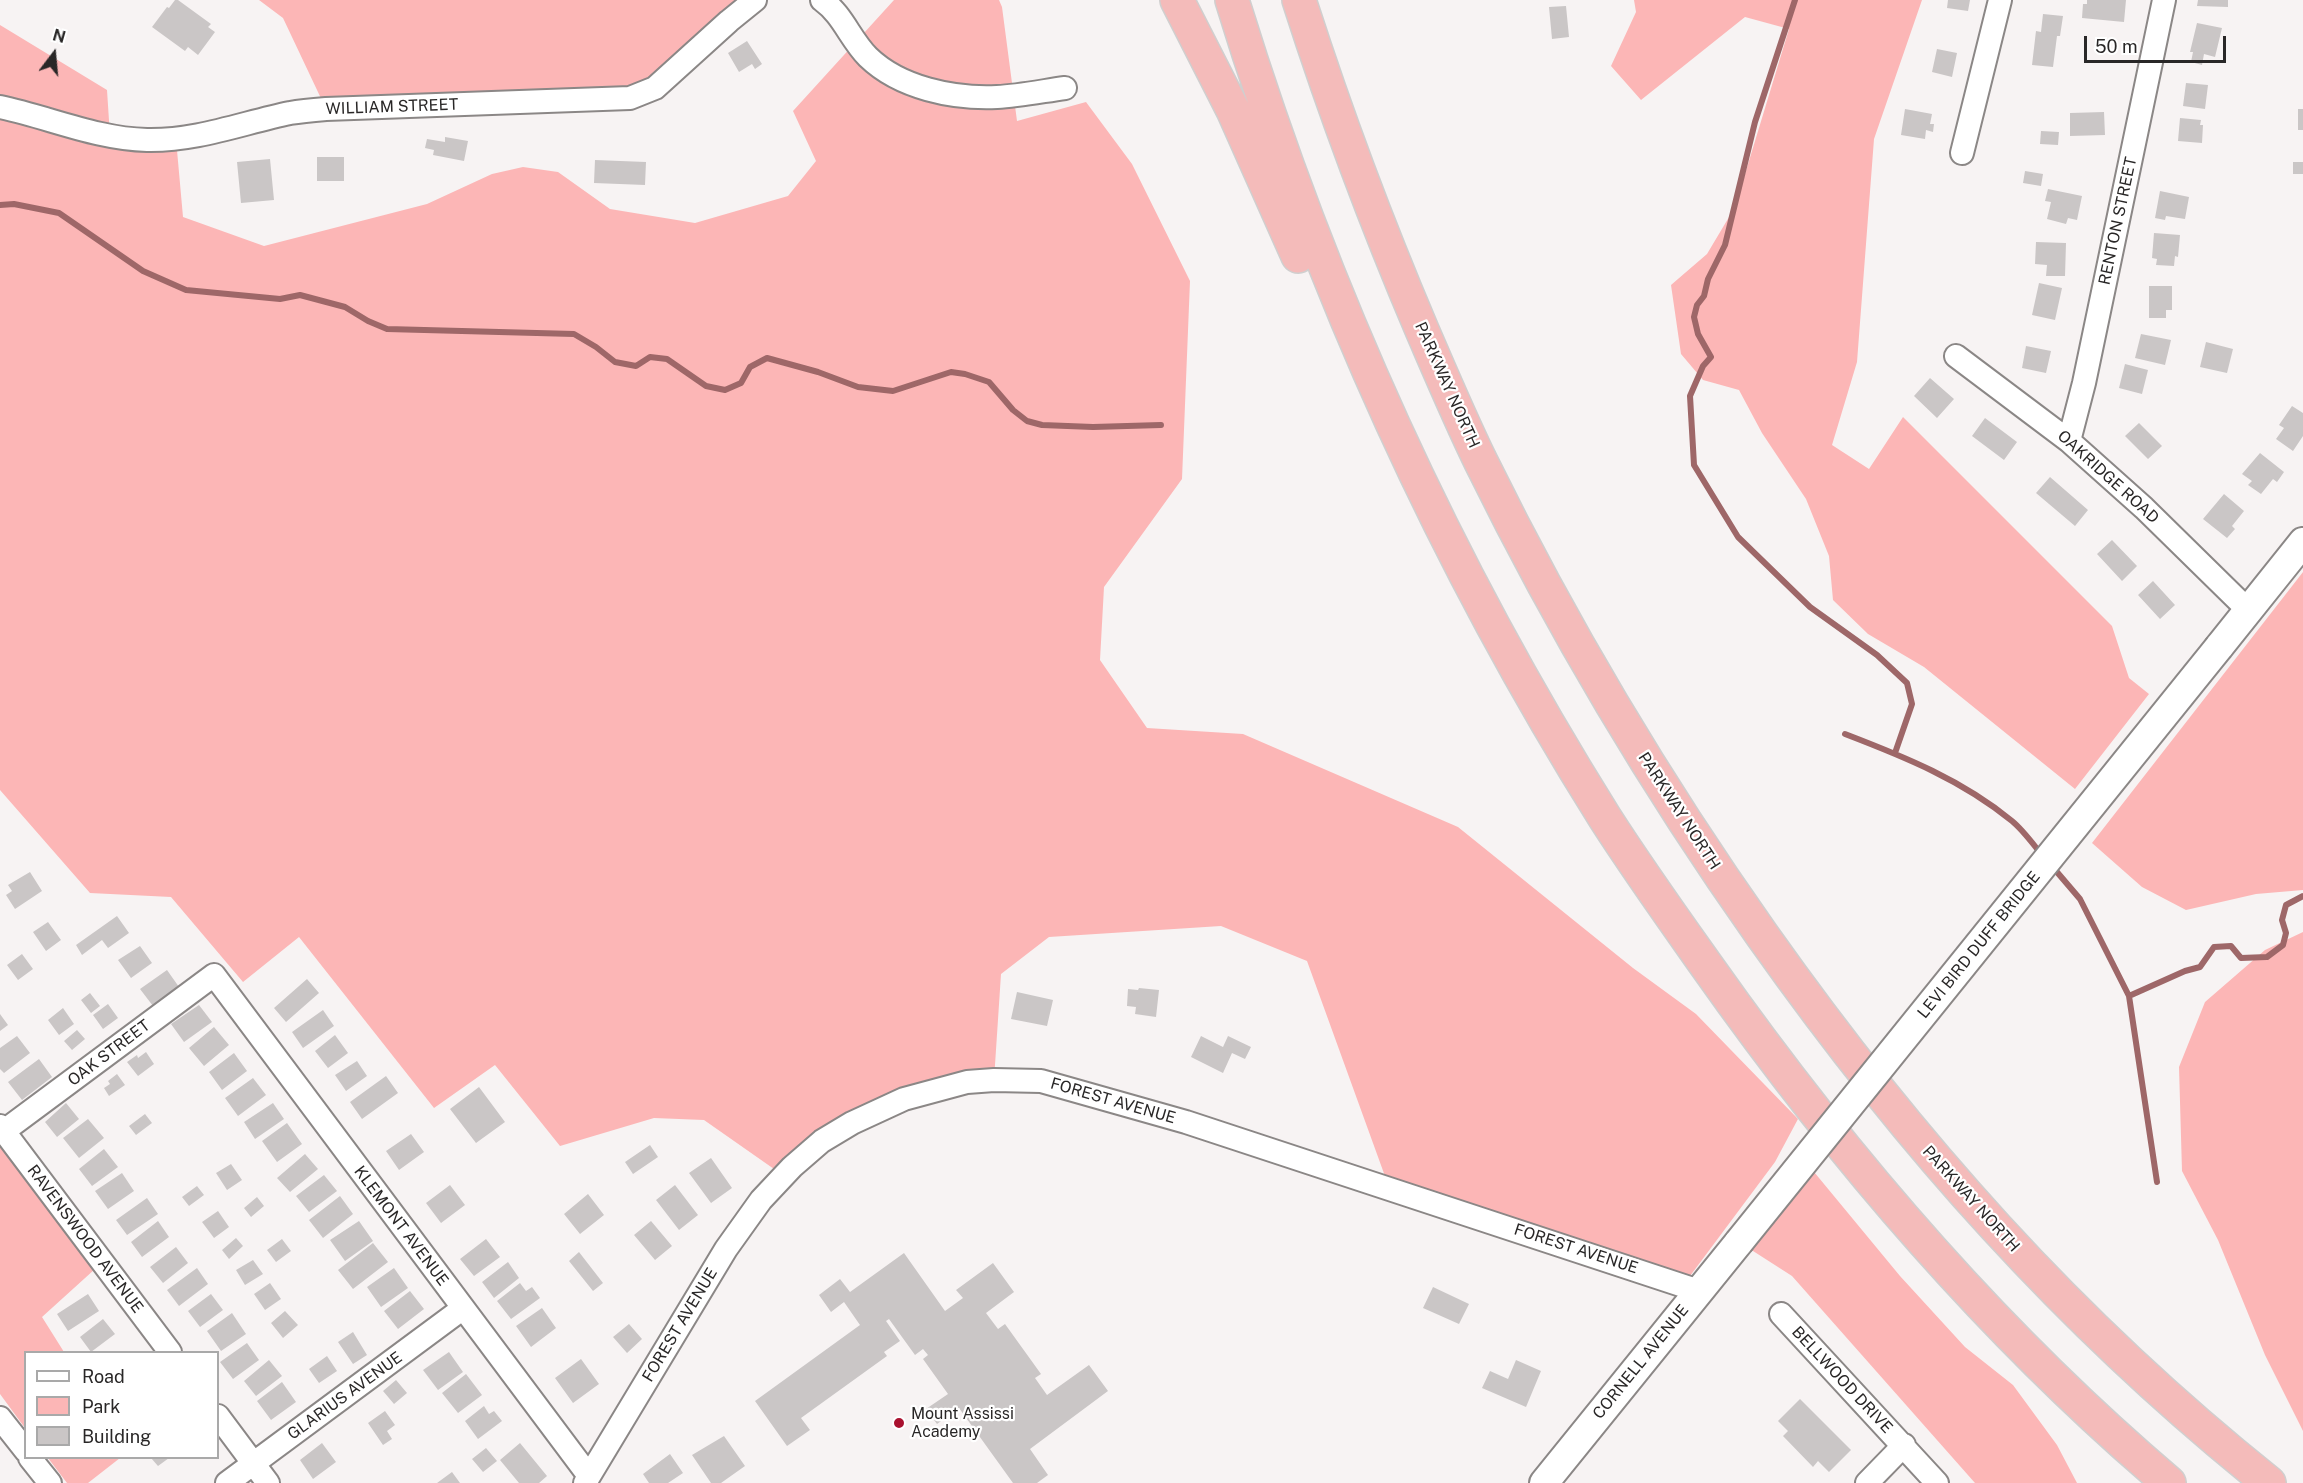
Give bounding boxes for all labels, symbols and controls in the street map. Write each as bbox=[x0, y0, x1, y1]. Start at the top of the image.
north arrow bbox=[24, 24, 84, 84]
scale bar bbox=[2087, 24, 2230, 62]
text: N bbox=[50, 25, 68, 47]
text: 50 m bbox=[2095, 36, 2138, 57]
street label: WILLIAM STREET bbox=[325, 95, 459, 119]
street label: RENTON STREET bbox=[2095, 155, 2141, 287]
street label: PARKWAY NORTH bbox=[1411, 319, 1483, 451]
street label: OAKRIDGE ROAD bbox=[2053, 426, 2163, 528]
street label: PARKWAY NORTH bbox=[1634, 749, 1724, 873]
street label: LEVI BIRD DUFF BRIDGE bbox=[1914, 868, 2044, 1022]
street label: OAK STREET bbox=[64, 1016, 154, 1090]
street label: FOREST AVENUE bbox=[1048, 1074, 1178, 1128]
street label: PARKWAY NORTH bbox=[1918, 1142, 2024, 1256]
street label: RAVENSWOOD AVENUE bbox=[23, 1161, 147, 1317]
street label: KLEMONT AVENUE bbox=[350, 1162, 452, 1290]
street label: FOREST AVENUE bbox=[1512, 1220, 1640, 1278]
street label: FOREST AVENUE bbox=[638, 1265, 722, 1385]
street label: CORNELL AVENUE bbox=[1589, 1301, 1693, 1423]
street label: BELLWOOD DRIVE bbox=[1788, 1323, 1896, 1437]
street label: GLARIUS AVENUE bbox=[284, 1348, 406, 1444]
legend bbox=[24, 1351, 219, 1459]
text: Road bbox=[82, 1366, 125, 1387]
text: Park bbox=[82, 1396, 120, 1417]
place label: Mount Assissi Academy bbox=[911, 1404, 1014, 1442]
marker: Mount Assissi Academy bbox=[892, 1416, 906, 1430]
text: Building bbox=[82, 1426, 151, 1447]

